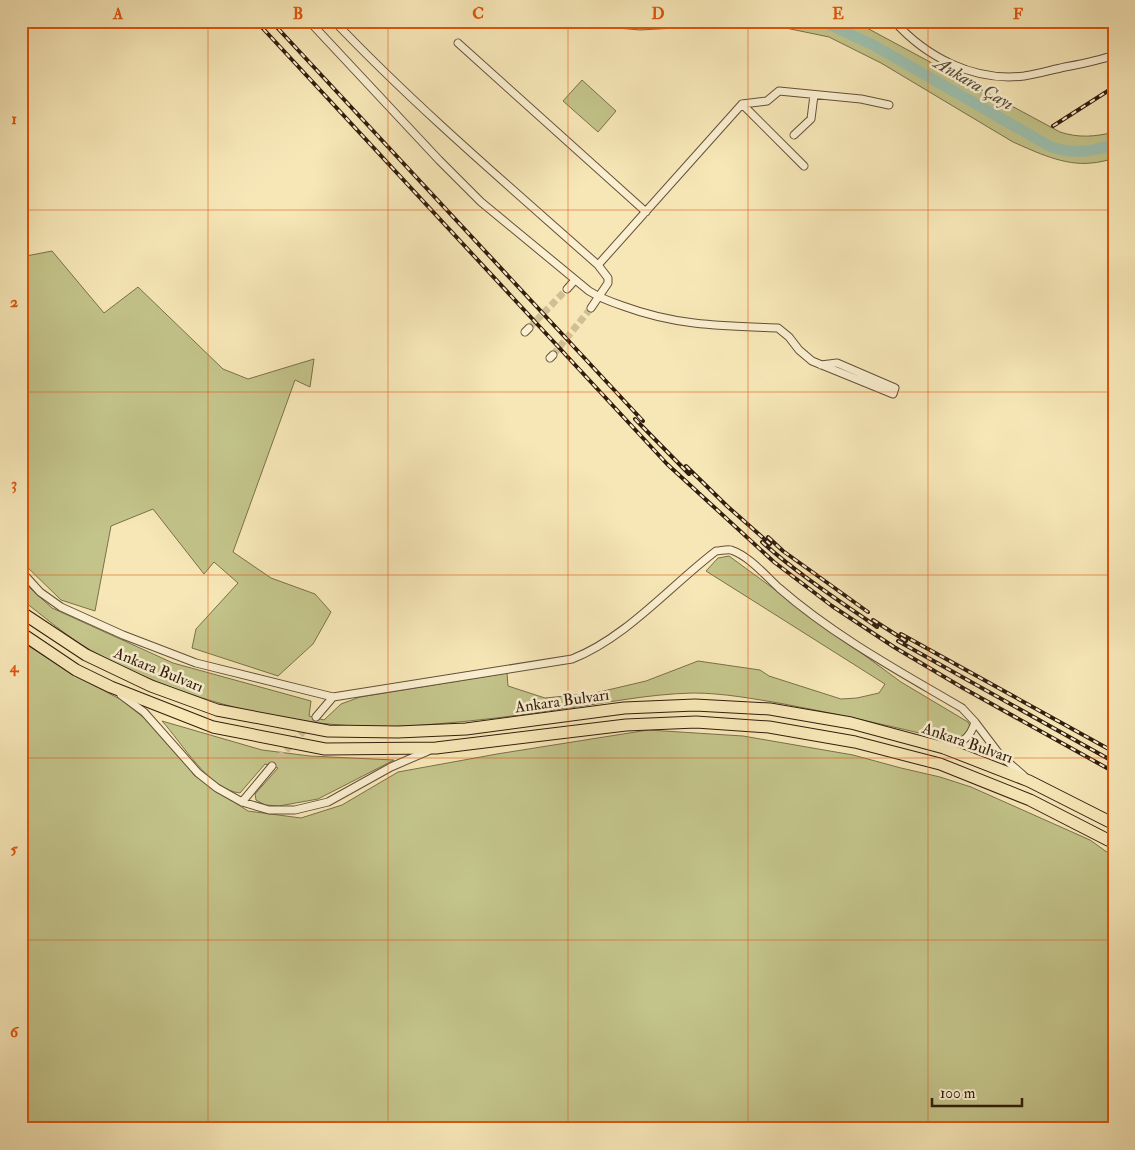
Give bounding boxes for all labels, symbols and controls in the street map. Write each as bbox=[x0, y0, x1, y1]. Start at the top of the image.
text: A bbox=[112, 4, 124, 24]
text: B bbox=[293, 4, 303, 24]
text: C bbox=[472, 4, 484, 24]
text: D bbox=[651, 4, 665, 24]
text: E bbox=[832, 4, 844, 24]
text: F bbox=[1013, 4, 1023, 24]
water label: Ankara Çayı bbox=[928, 51, 1018, 115]
text: 1 bbox=[11, 109, 17, 129]
text: 2 bbox=[10, 292, 18, 312]
text: 3 bbox=[11, 474, 17, 494]
street label: Ankara Bulvarı bbox=[110, 643, 206, 697]
text: 4 bbox=[9, 657, 20, 677]
street label: Ankara Bulvarı bbox=[513, 684, 610, 718]
street label: Ankara Bulvarı bbox=[919, 718, 1016, 768]
text: 5 bbox=[10, 839, 18, 859]
text: 6 bbox=[10, 1022, 20, 1042]
scale bar bbox=[932, 1075, 1022, 1107]
text: 100 m bbox=[940, 1084, 976, 1103]

